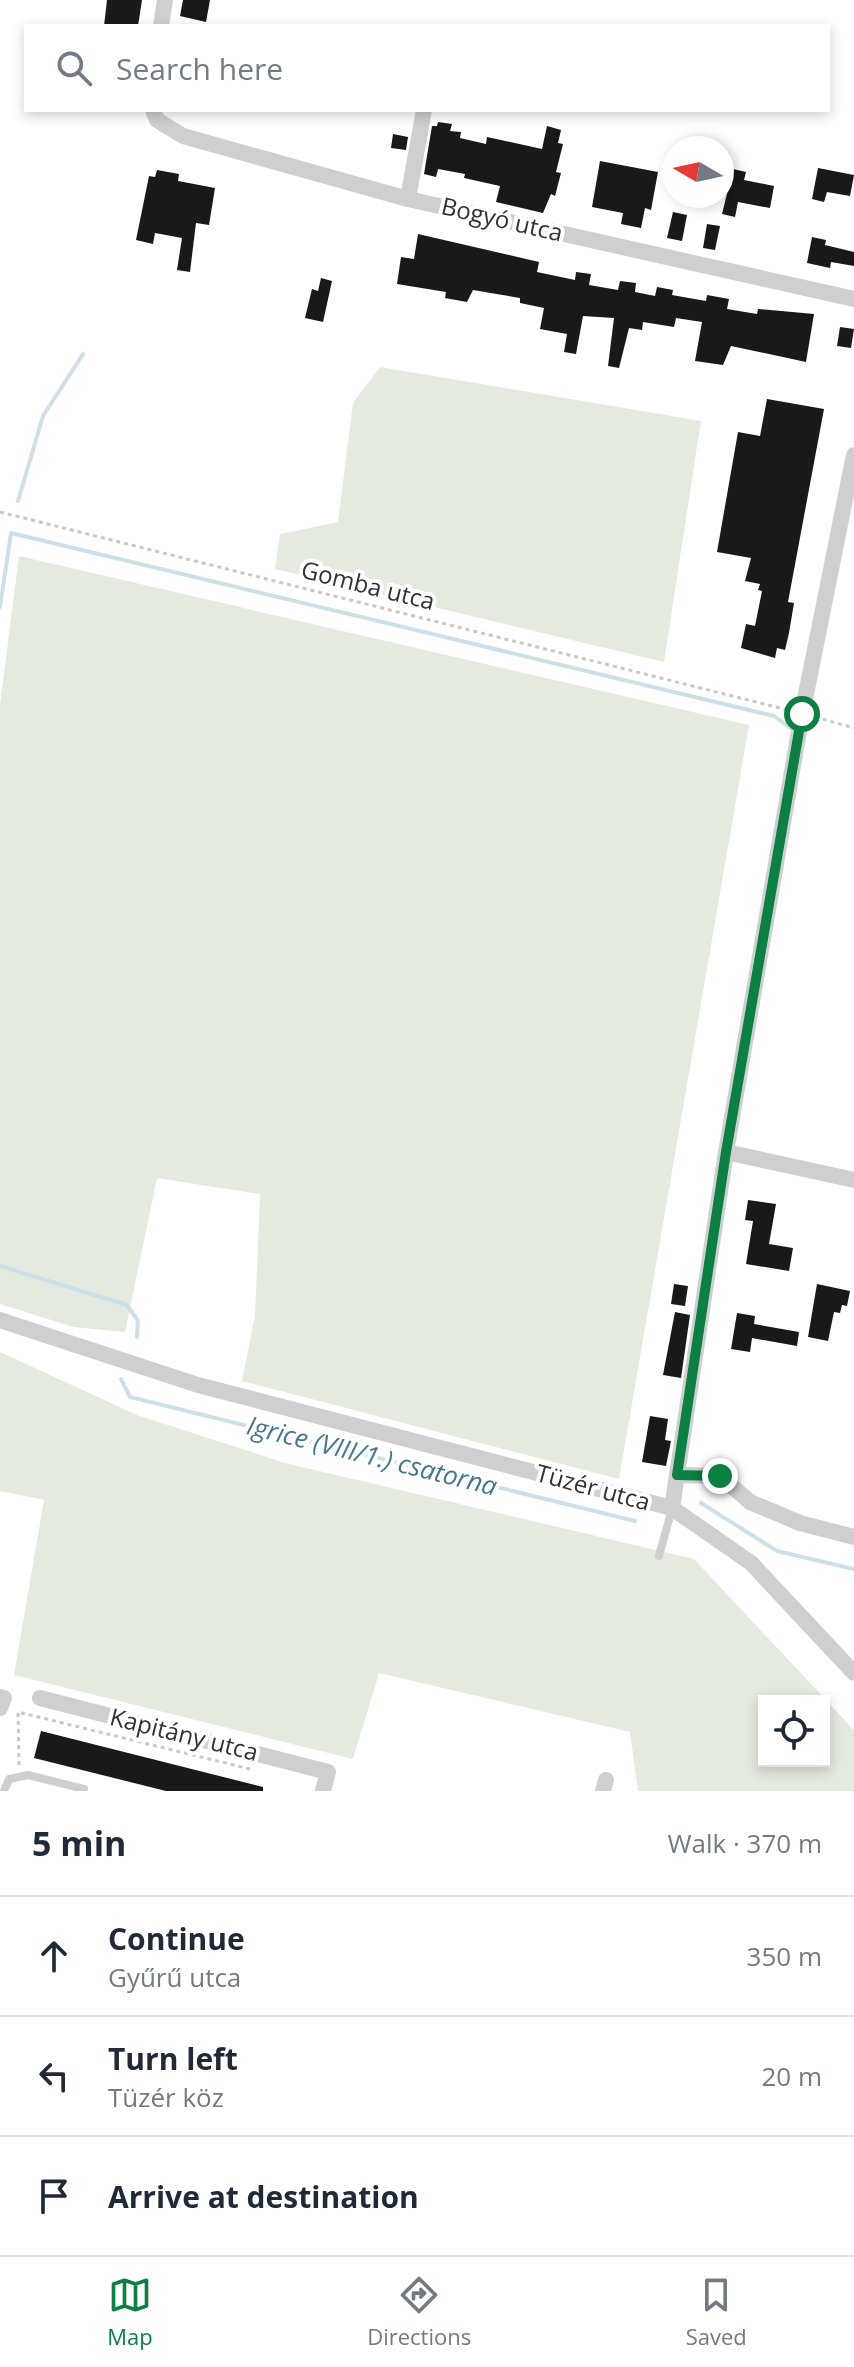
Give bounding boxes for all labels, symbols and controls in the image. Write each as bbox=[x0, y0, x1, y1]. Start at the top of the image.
search box bbox=[24, 24, 830, 112]
icon: search bbox=[52, 46, 96, 90]
text: Search here bbox=[116, 48, 283, 89]
north arrow bbox=[662, 136, 734, 208]
street label: Bogyó utca bbox=[438, 189, 566, 249]
street label: Gomba utca bbox=[298, 552, 439, 617]
route start bbox=[784, 696, 820, 732]
water label: Igrice (VIII/1.) csatorna bbox=[243, 1407, 501, 1504]
street label: Tüzér utca bbox=[533, 1455, 654, 1518]
route end bbox=[702, 1458, 738, 1494]
map controls bbox=[758, 1695, 830, 1767]
button: locate bbox=[758, 1695, 830, 1767]
street label: Kapitány utca bbox=[107, 1699, 262, 1768]
text: 5 min bbox=[32, 1820, 126, 1866]
text: Walk · 370 m bbox=[668, 1825, 822, 1861]
text: Continue bbox=[108, 1918, 245, 1959]
icon: ahead bbox=[32, 1934, 76, 1978]
text: 350 m bbox=[747, 1938, 822, 1974]
text: Gyűrű utca bbox=[108, 1959, 241, 1995]
text: Turn left bbox=[108, 2038, 238, 2079]
icon: left bbox=[32, 2054, 76, 2098]
text: 20 m bbox=[761, 2058, 822, 2094]
text: Tüzér köz bbox=[108, 2079, 224, 2115]
icon: arrive bbox=[32, 2174, 76, 2218]
text: Arrive at destination bbox=[108, 2176, 419, 2217]
tab: Map bbox=[107, 2273, 153, 2351]
tab: Directions bbox=[367, 2273, 471, 2351]
tab: Saved bbox=[686, 2273, 747, 2351]

